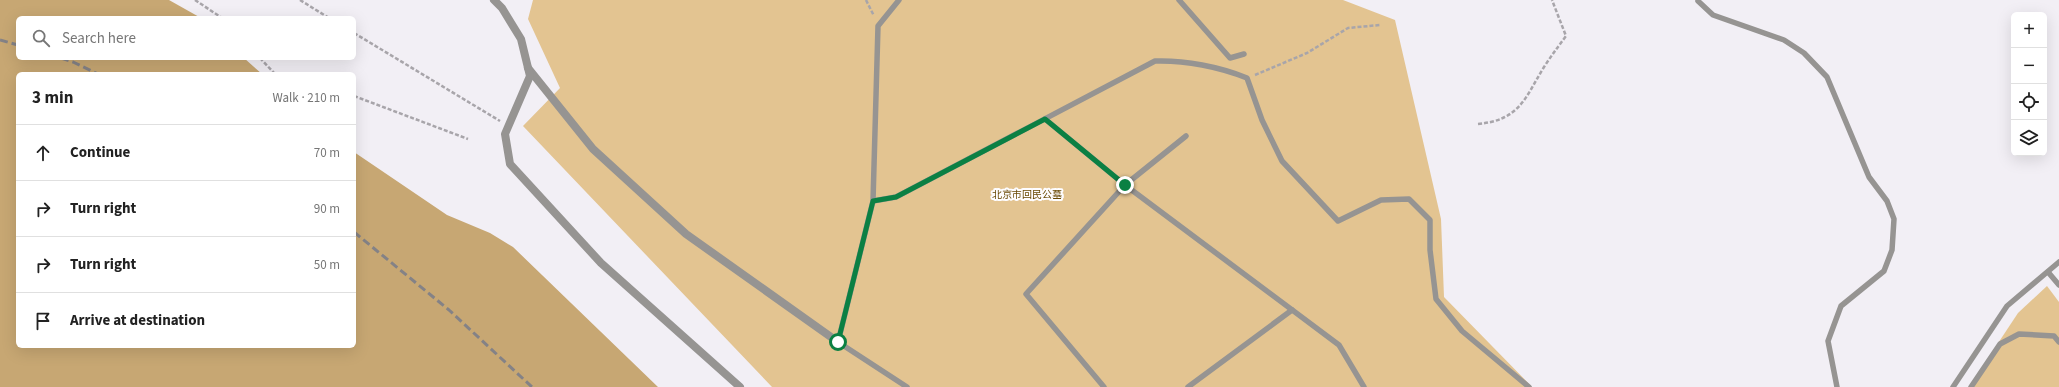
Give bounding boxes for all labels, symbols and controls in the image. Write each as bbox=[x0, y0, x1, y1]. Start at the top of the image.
map controls bbox=[2011, 12, 2047, 156]
button: + bbox=[2011, 12, 2047, 48]
search box bbox=[16, 16, 356, 60]
icon: search bbox=[30, 27, 52, 49]
text: Search here bbox=[62, 28, 136, 49]
button: − bbox=[2011, 48, 2047, 84]
button: locate bbox=[2011, 84, 2047, 120]
text: 3 min bbox=[32, 86, 73, 110]
text: Walk · 210 m bbox=[272, 89, 340, 107]
button: layers bbox=[2011, 120, 2047, 156]
icon: ahead bbox=[32, 142, 54, 164]
text: Continue bbox=[70, 142, 130, 163]
text: 70 m bbox=[314, 144, 340, 162]
route end bbox=[1116, 176, 1134, 194]
park label: 北京市回民公墓 bbox=[992, 188, 1062, 202]
icon: right bbox=[32, 198, 54, 220]
text: Turn right bbox=[70, 198, 136, 219]
text: 90 m bbox=[314, 200, 340, 218]
icon: right bbox=[32, 254, 54, 276]
text: Turn right bbox=[70, 254, 136, 275]
text: 50 m bbox=[314, 256, 340, 274]
icon: arrive bbox=[32, 310, 54, 332]
text: Arrive at destination bbox=[70, 310, 205, 331]
route start bbox=[829, 333, 847, 351]

